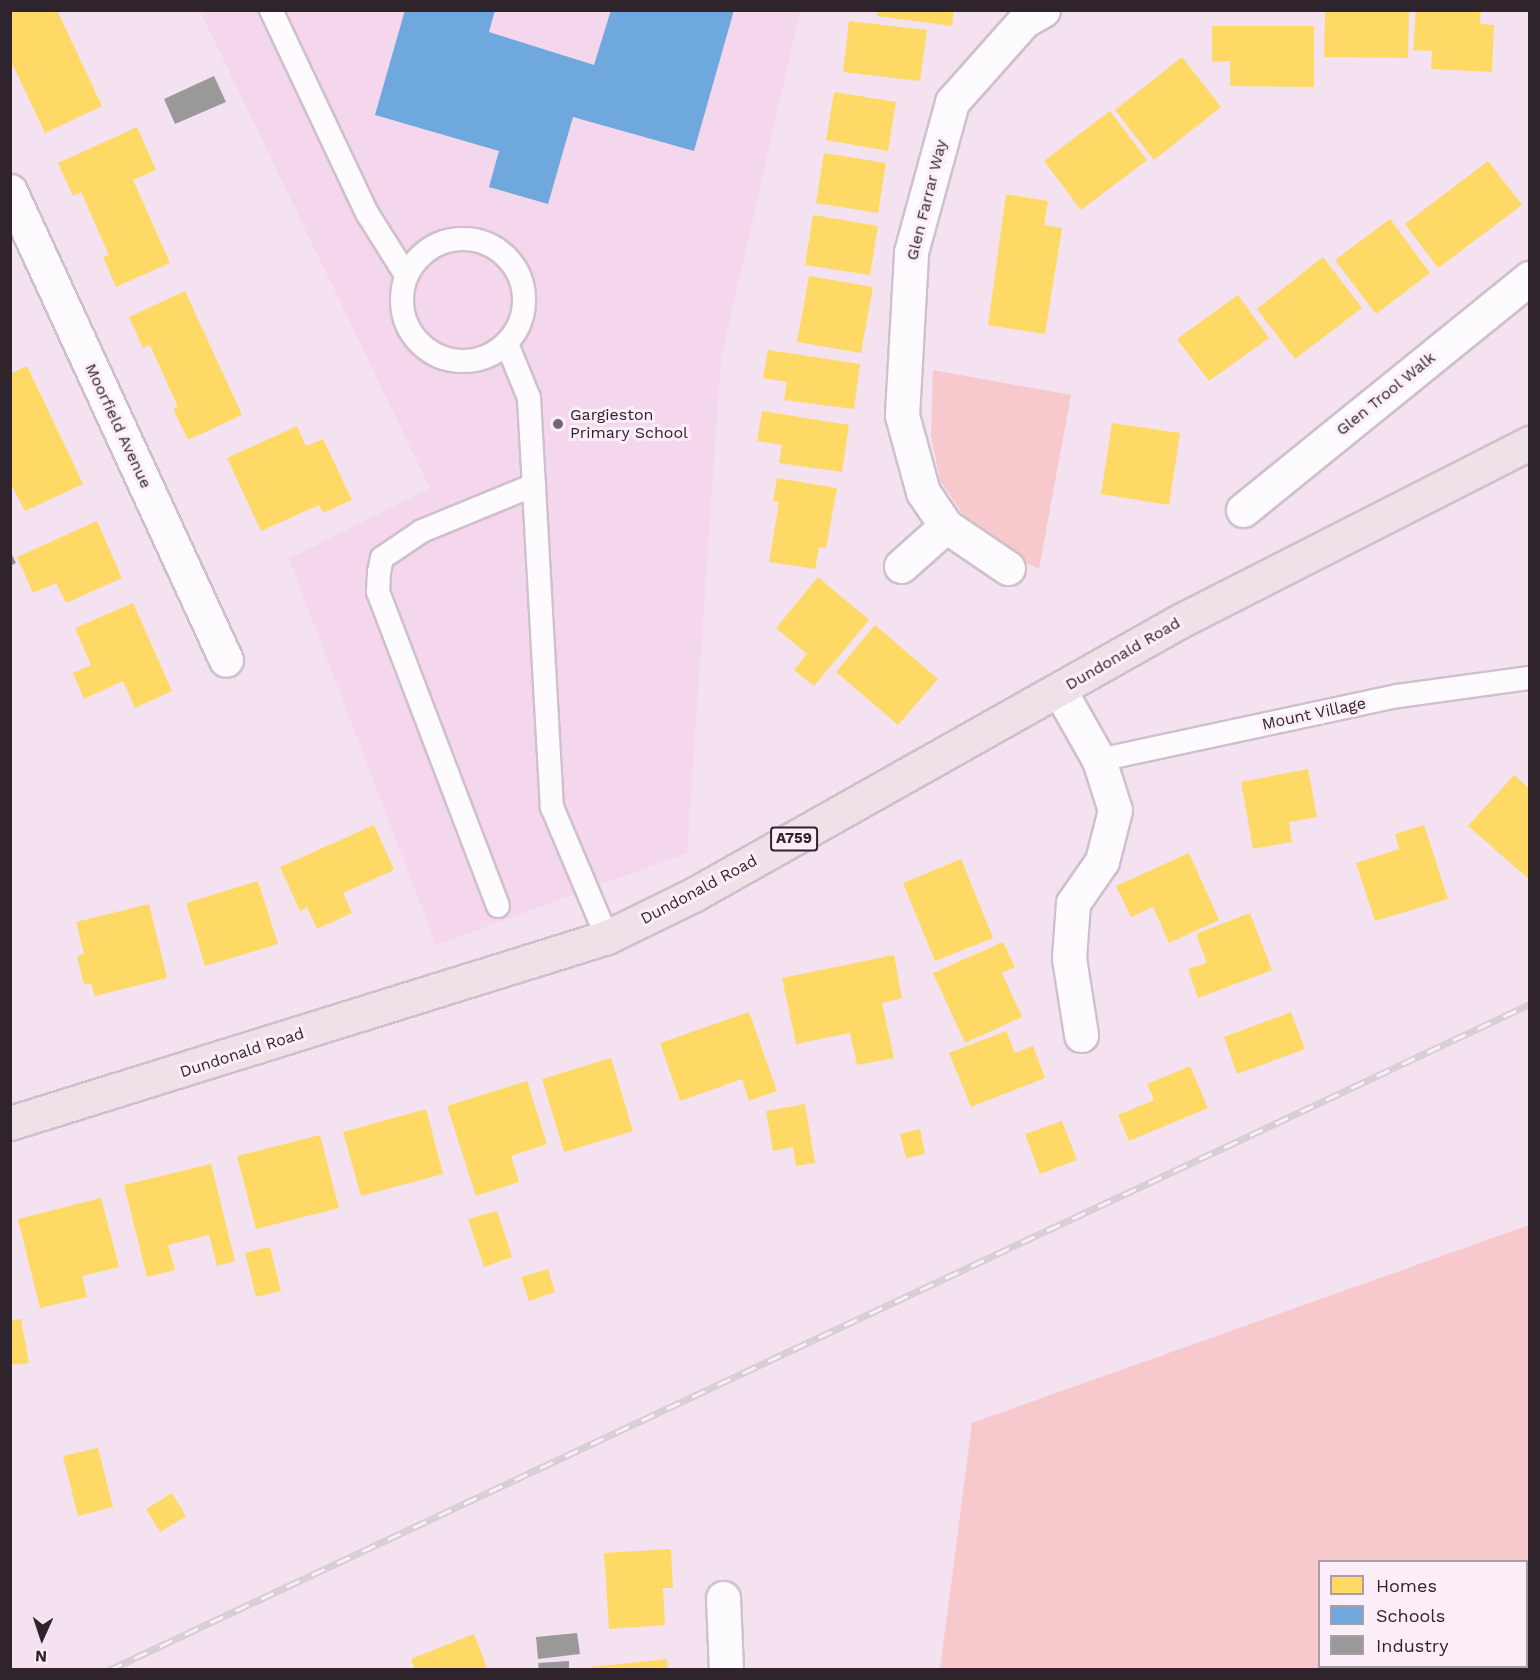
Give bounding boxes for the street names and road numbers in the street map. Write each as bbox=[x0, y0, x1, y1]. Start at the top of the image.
street label: Glen Farrar Way bbox=[903, 137, 951, 263]
street label: Glen Trool Walk bbox=[1332, 348, 1440, 440]
street label: Moorfield Avenue bbox=[81, 360, 155, 492]
street label: Dundonald Road bbox=[1062, 613, 1184, 695]
street label: Mount Village bbox=[1260, 694, 1368, 734]
road number: A759 bbox=[770, 827, 818, 851]
street label: Dundonald Road bbox=[637, 851, 761, 929]
street label: Dundonald Road bbox=[178, 1024, 306, 1082]

